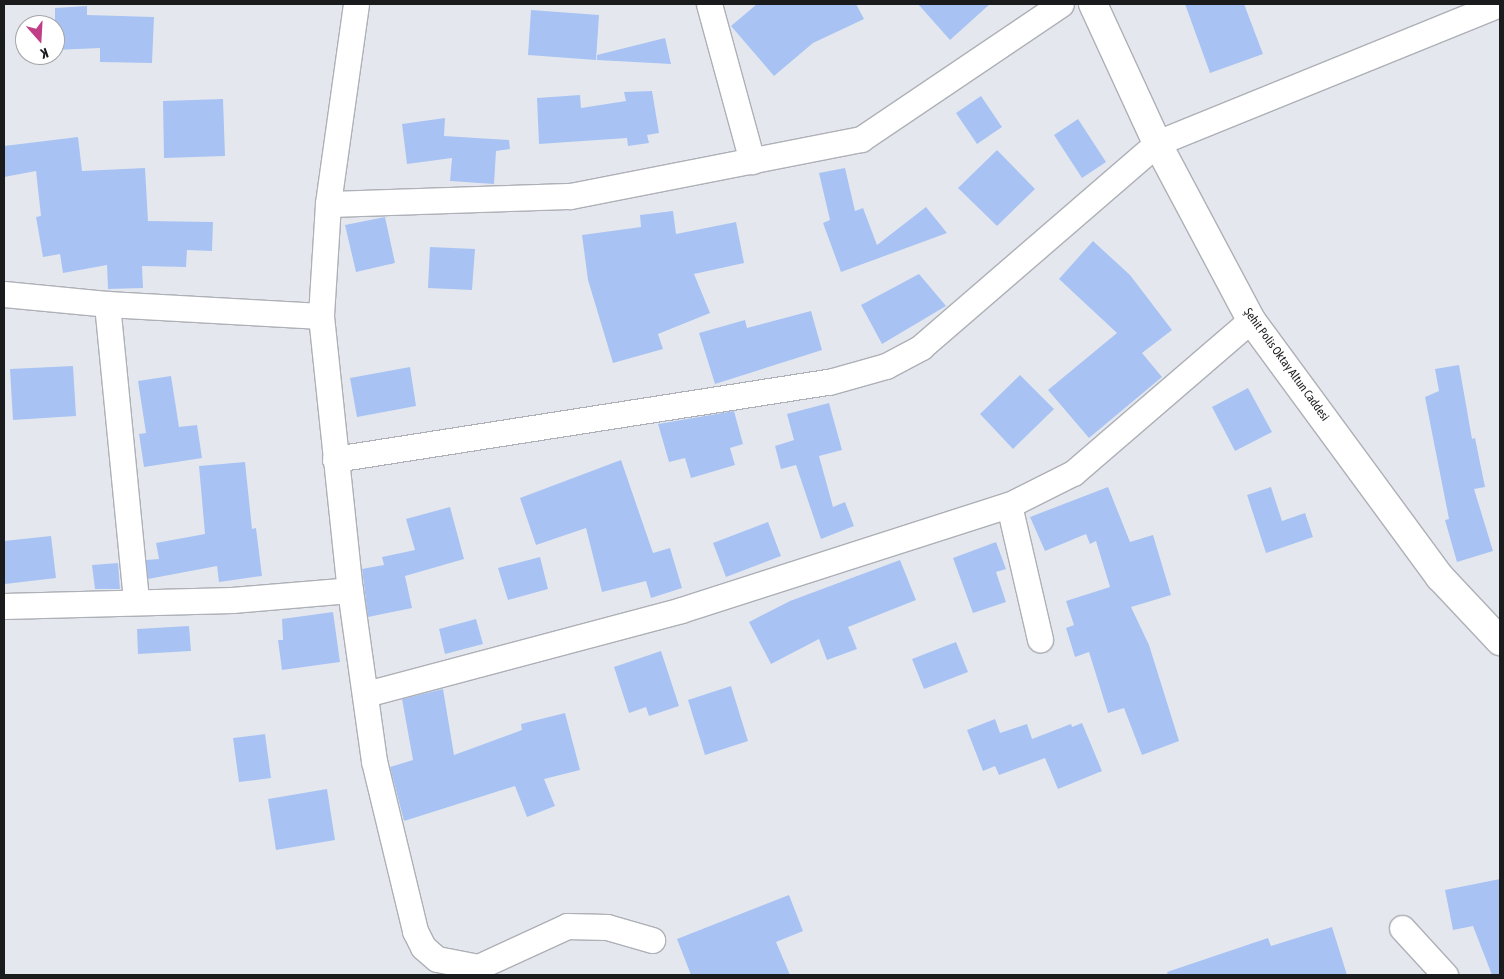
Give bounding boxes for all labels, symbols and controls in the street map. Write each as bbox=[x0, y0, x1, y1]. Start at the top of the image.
north arrow bbox=[15, 15, 65, 65]
text: K bbox=[39, 45, 50, 62]
street label: Şehit Polis Oktay Altun Caddesi bbox=[1240, 306, 1332, 424]

